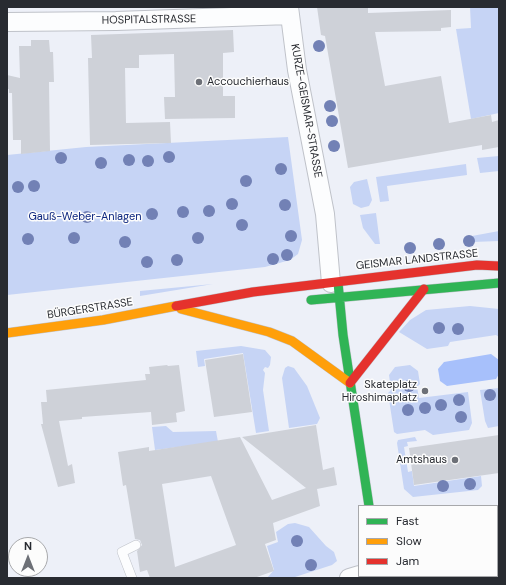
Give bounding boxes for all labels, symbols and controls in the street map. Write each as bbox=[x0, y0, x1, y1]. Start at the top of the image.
street label: HOSPITALSTRASSE bbox=[102, 13, 196, 27]
street label: KURZE-GEISMAR-STRASSE bbox=[288, 43, 324, 179]
place label: Accouchierhaus bbox=[207, 75, 289, 89]
marker: Accouchierhaus bbox=[194, 77, 204, 87]
park label: Gauß-Weber-Anlagen bbox=[28, 210, 142, 224]
street label: GEISMAR LANDSTRASSE bbox=[355, 247, 479, 273]
street label: BÜRGERSTRASSE bbox=[46, 296, 134, 322]
place label: Skateplatz Hiroshimaplatz bbox=[342, 378, 417, 404]
marker: Skateplatz Hiroshimaplatz bbox=[420, 386, 430, 396]
place label: Amtshaus bbox=[396, 453, 447, 467]
marker: Amtshaus bbox=[450, 455, 460, 465]
legend bbox=[358, 505, 498, 577]
text: Fast bbox=[396, 513, 419, 529]
text: Slow bbox=[396, 533, 422, 549]
north arrow bbox=[8, 537, 48, 577]
text: N bbox=[24, 539, 32, 553]
text: Jam bbox=[396, 553, 419, 569]

